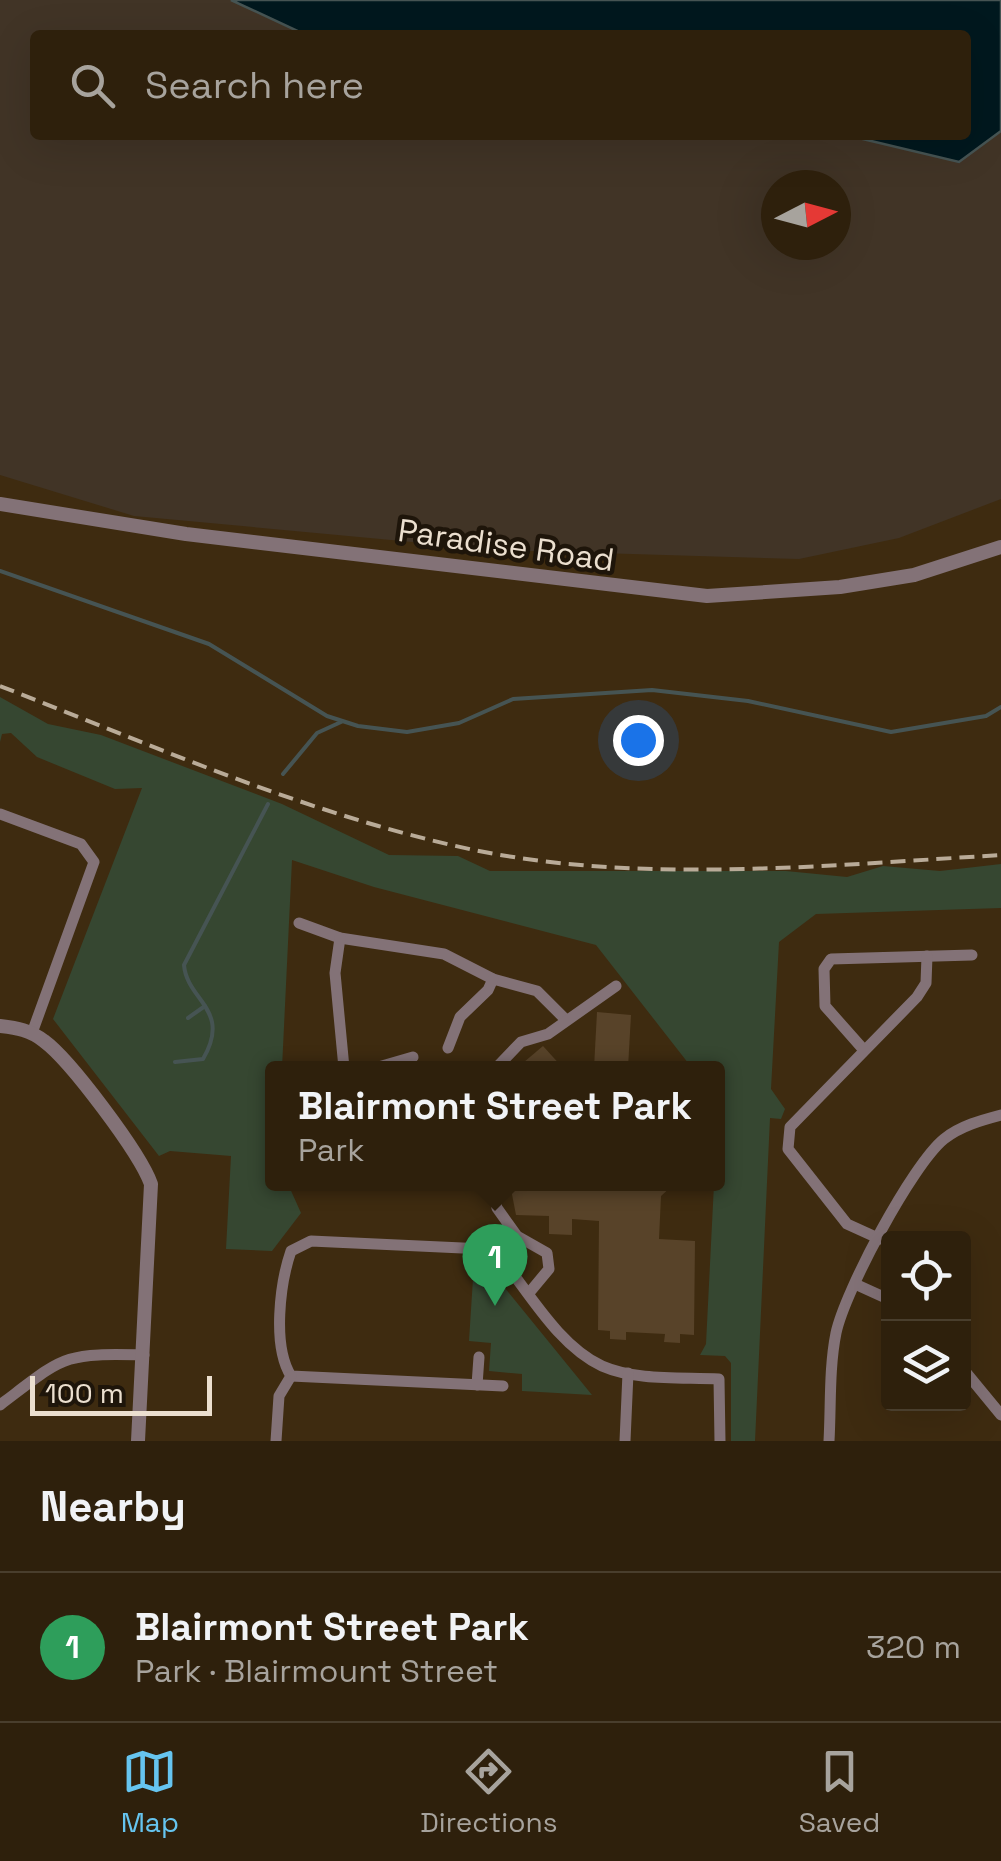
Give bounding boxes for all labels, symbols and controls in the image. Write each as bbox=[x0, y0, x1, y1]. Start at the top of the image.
search box bbox=[30, 30, 971, 140]
icon: search bbox=[65, 58, 120, 113]
text: Search here bbox=[145, 61, 364, 109]
north arrow bbox=[761, 170, 851, 260]
street label: Paradise Road bbox=[395, 510, 617, 580]
your location bbox=[613, 715, 664, 766]
popup bbox=[265, 1061, 725, 1191]
text: Blairmont Street Park bbox=[298, 1082, 692, 1130]
text: Park bbox=[298, 1130, 365, 1170]
pin: 1 bbox=[462, 1224, 528, 1306]
map controls bbox=[881, 1231, 971, 1411]
button: locate bbox=[881, 1231, 971, 1321]
button: layers bbox=[881, 1321, 971, 1411]
scale bar bbox=[30, 1371, 212, 1416]
text: 100 m bbox=[45, 1375, 124, 1411]
text: Nearby bbox=[40, 1480, 186, 1533]
text: Blairmont Street Park bbox=[135, 1603, 529, 1651]
text: 1 bbox=[65, 1627, 80, 1667]
text: 320 m bbox=[866, 1627, 961, 1667]
text: Park · Blairmount Street bbox=[135, 1651, 498, 1691]
tab: Map bbox=[121, 1744, 179, 1840]
tab: Directions bbox=[420, 1744, 557, 1840]
tab: Saved bbox=[799, 1744, 880, 1840]

